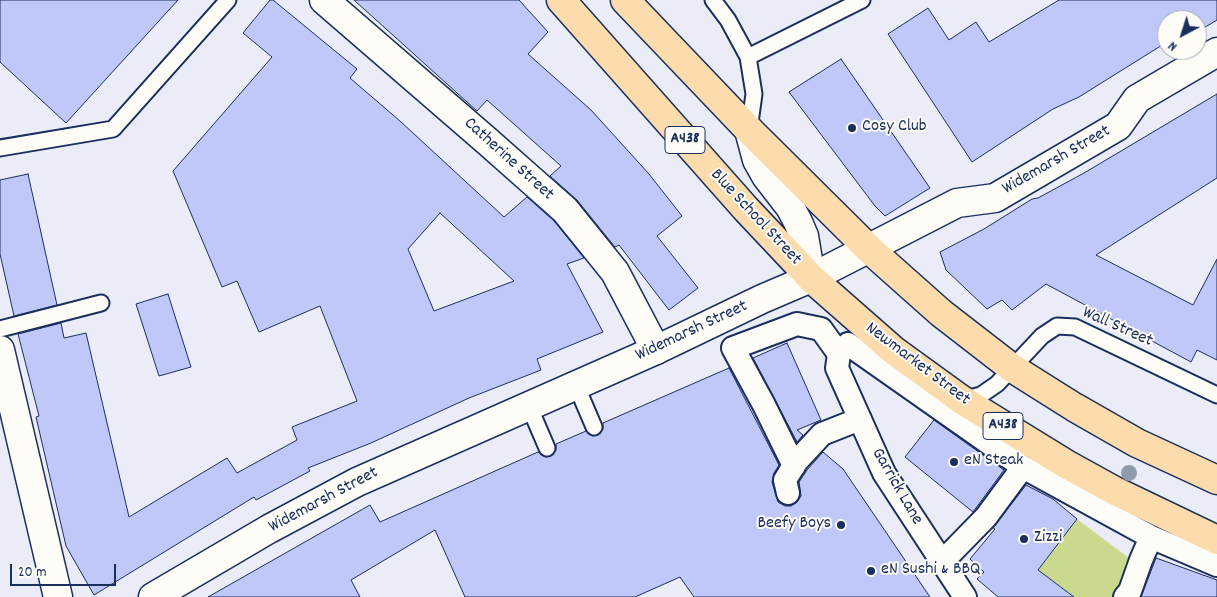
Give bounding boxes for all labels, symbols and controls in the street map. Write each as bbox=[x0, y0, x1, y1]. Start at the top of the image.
north arrow bbox=[1157, 10, 1207, 60]
text: N bbox=[1164, 36, 1182, 56]
street label: Catherine Street bbox=[458, 114, 558, 206]
place label: Cosy Club bbox=[862, 117, 927, 139]
street label: Widemarsh Street bbox=[999, 121, 1115, 201]
marker: Cosy Club bbox=[846, 122, 858, 134]
road number: A438 bbox=[665, 126, 705, 154]
street label: Blue School Street bbox=[705, 165, 805, 271]
street label: Widemarsh Street bbox=[633, 297, 751, 367]
street label: Wall Street bbox=[1078, 303, 1156, 353]
street label: Newmarket Street bbox=[860, 319, 974, 411]
road number: A438 bbox=[983, 412, 1023, 440]
street label: Garrick Lane bbox=[865, 445, 927, 529]
place label: eN Steak bbox=[964, 451, 1023, 473]
marker: eN Steak bbox=[948, 456, 960, 468]
street label: Widemarsh Street bbox=[265, 463, 383, 539]
place label: Beefy Boys bbox=[757, 514, 831, 536]
marker: Beefy Boys bbox=[835, 519, 847, 531]
place label: Zizzi bbox=[1034, 528, 1062, 550]
marker: Zizzi bbox=[1018, 533, 1030, 545]
scale bar bbox=[12, 554, 119, 586]
place label: eN Sushi & BBQ bbox=[881, 560, 980, 582]
text: 20 m bbox=[18, 562, 46, 584]
marker: eN Sushi & BBQ bbox=[865, 565, 877, 577]

